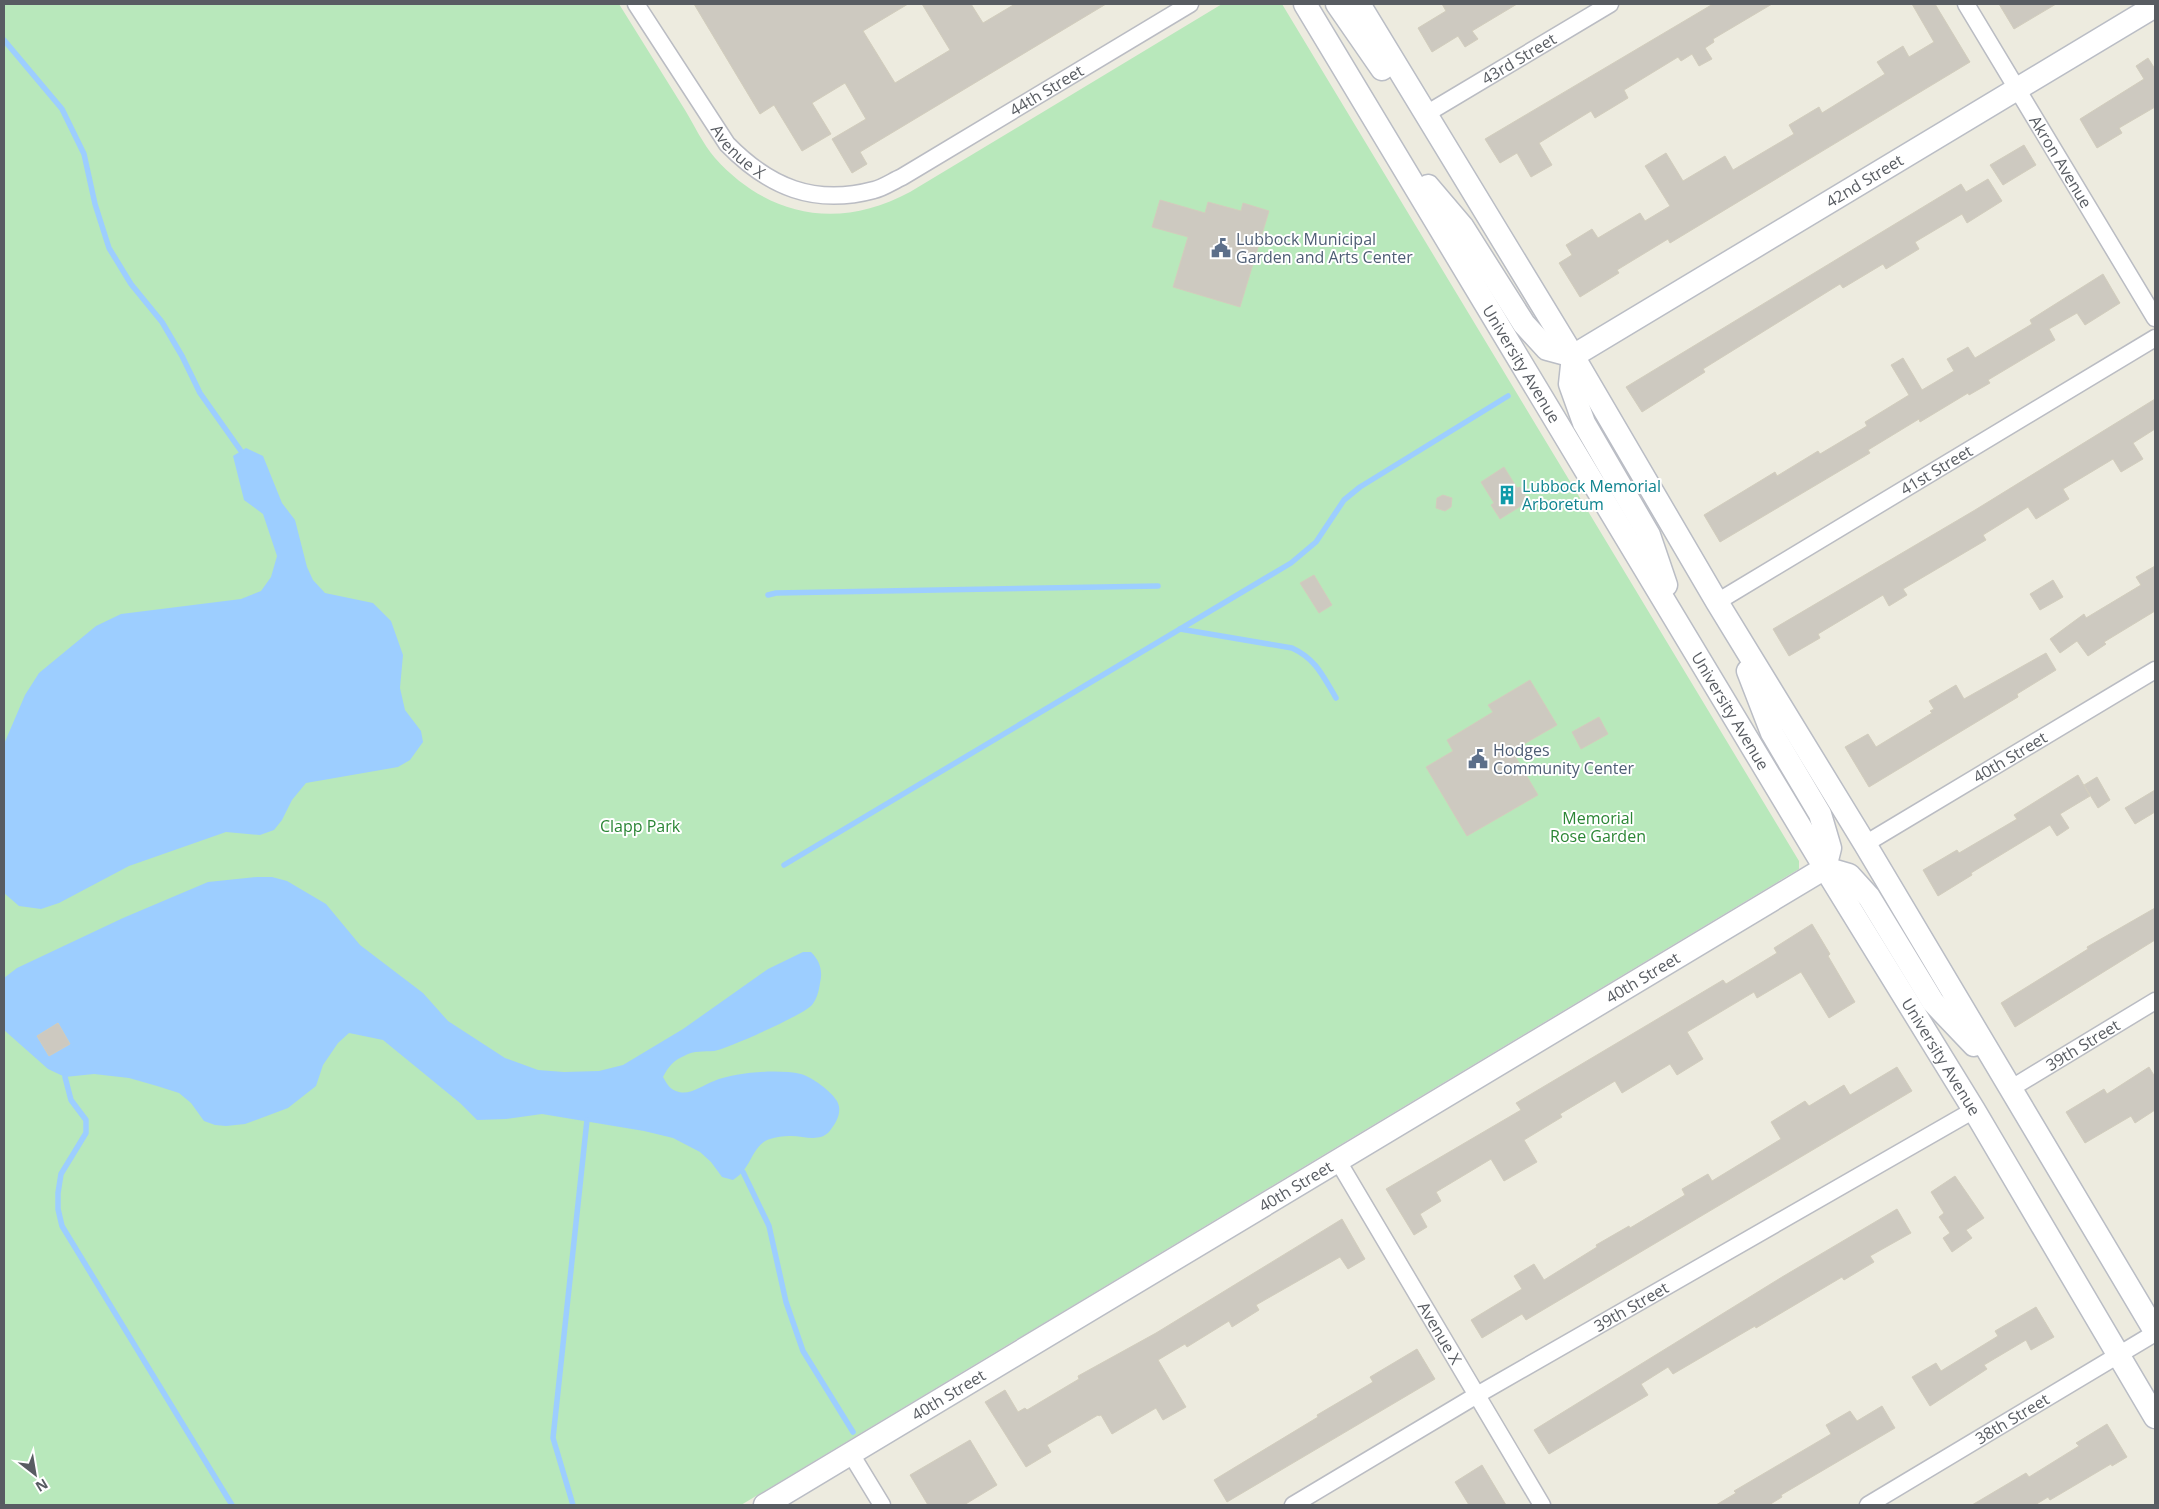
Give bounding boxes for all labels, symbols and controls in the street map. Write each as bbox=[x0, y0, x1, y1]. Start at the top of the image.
street label: 43rd Street bbox=[1477, 28, 1560, 89]
street label: 44th Street bbox=[1005, 59, 1088, 121]
street label: Akron Avenue bbox=[2025, 111, 2097, 212]
street label: Avenue X bbox=[706, 120, 770, 184]
street label: 42nd Street bbox=[1822, 149, 1907, 213]
place label: Lubbock Municipal Garden and Arts Center bbox=[1236, 228, 1413, 268]
public building icon: Lubbock Municipal Garden and Arts Center bbox=[1210, 237, 1232, 259]
street label: University Avenue bbox=[1478, 301, 1566, 427]
street label: 41st Street bbox=[1896, 439, 1977, 500]
place label: Lubbock Memorial Arboretum bbox=[1522, 475, 1661, 515]
building icon: Lubbock Memorial Arboretum bbox=[1496, 484, 1518, 506]
street label: University Avenue bbox=[1686, 648, 1774, 774]
street label: 40th Street bbox=[1969, 726, 2051, 788]
place label: Hodges Community Center bbox=[1493, 739, 1634, 779]
public building icon: Hodges Community Center bbox=[1467, 748, 1489, 770]
park label: Memorial Rose Garden bbox=[1550, 807, 1646, 847]
park label: Clapp Park bbox=[600, 815, 681, 837]
street label: 40th Street bbox=[1602, 947, 1684, 1008]
street label: University Avenue bbox=[1897, 994, 1986, 1120]
street label: 39th Street bbox=[2042, 1014, 2124, 1076]
street label: 40th Street bbox=[1254, 1155, 1337, 1217]
street label: 39th Street bbox=[1590, 1276, 1673, 1337]
street label: Avenue X bbox=[1413, 1298, 1467, 1369]
street label: 40th Street bbox=[907, 1364, 990, 1425]
street label: 38th Street bbox=[1971, 1388, 2053, 1449]
north arrow bbox=[10, 1449, 60, 1499]
text: N bbox=[32, 1474, 52, 1497]

